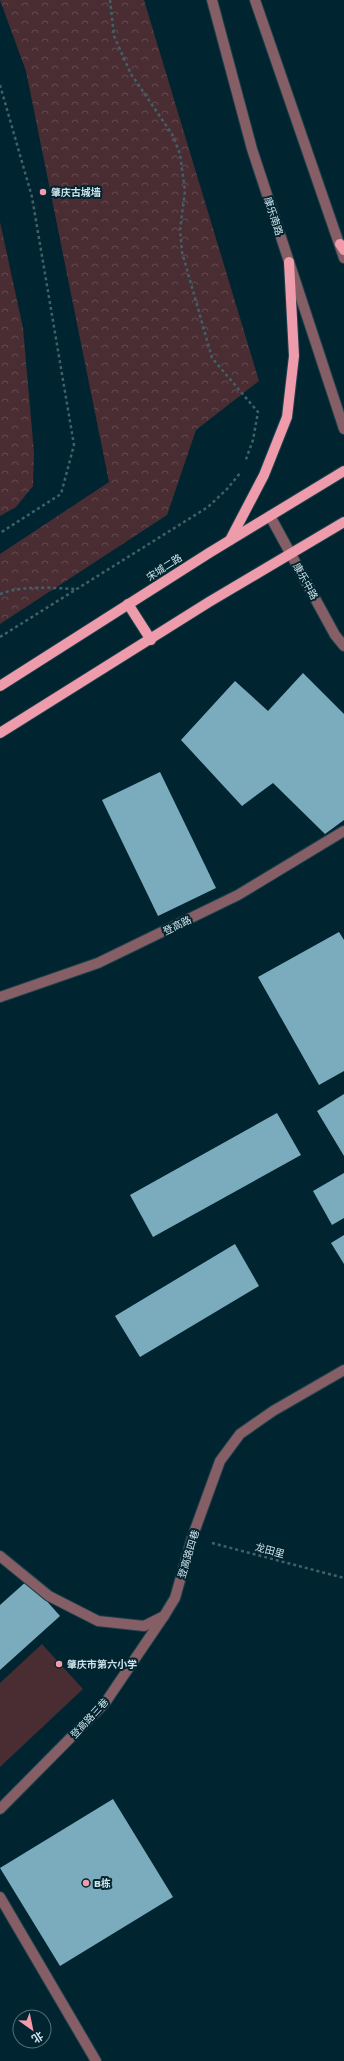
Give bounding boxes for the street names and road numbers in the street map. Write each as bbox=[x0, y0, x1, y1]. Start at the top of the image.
street label: 康乐南路 bbox=[262, 195, 285, 237]
street label: 宋城二路 bbox=[145, 552, 184, 583]
street label: 康乐中路 bbox=[291, 561, 320, 601]
street label: 登高路 bbox=[161, 914, 193, 937]
street label: 登高路四巷 bbox=[176, 1529, 201, 1580]
street label: 龙田里 bbox=[254, 1541, 286, 1560]
street label: 登高路三巷 bbox=[68, 1696, 110, 1740]

